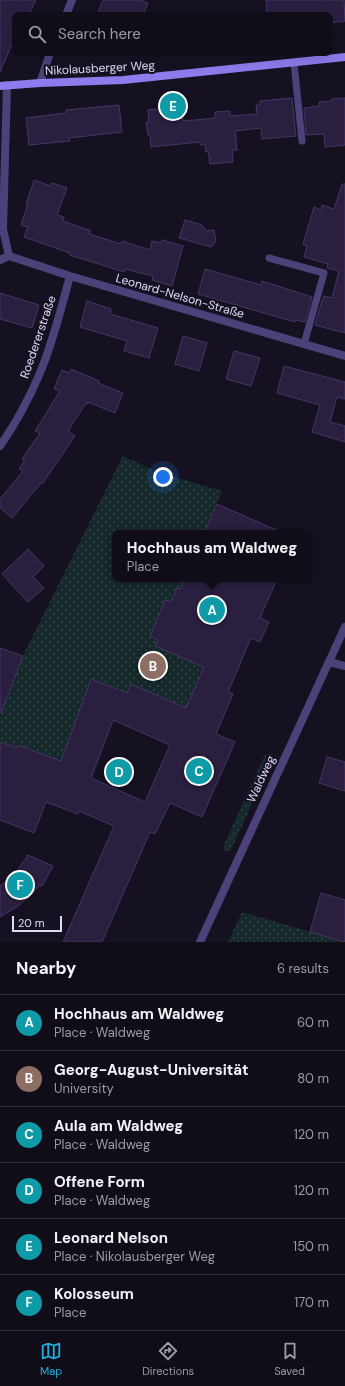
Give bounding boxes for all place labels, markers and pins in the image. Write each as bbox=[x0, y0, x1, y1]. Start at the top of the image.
pin: E bbox=[160, 91, 186, 121]
pin: A bbox=[199, 595, 225, 625]
pin: B bbox=[140, 651, 166, 681]
pin: C bbox=[186, 756, 212, 786]
pin: D bbox=[106, 757, 132, 787]
pin: F bbox=[7, 870, 33, 900]

